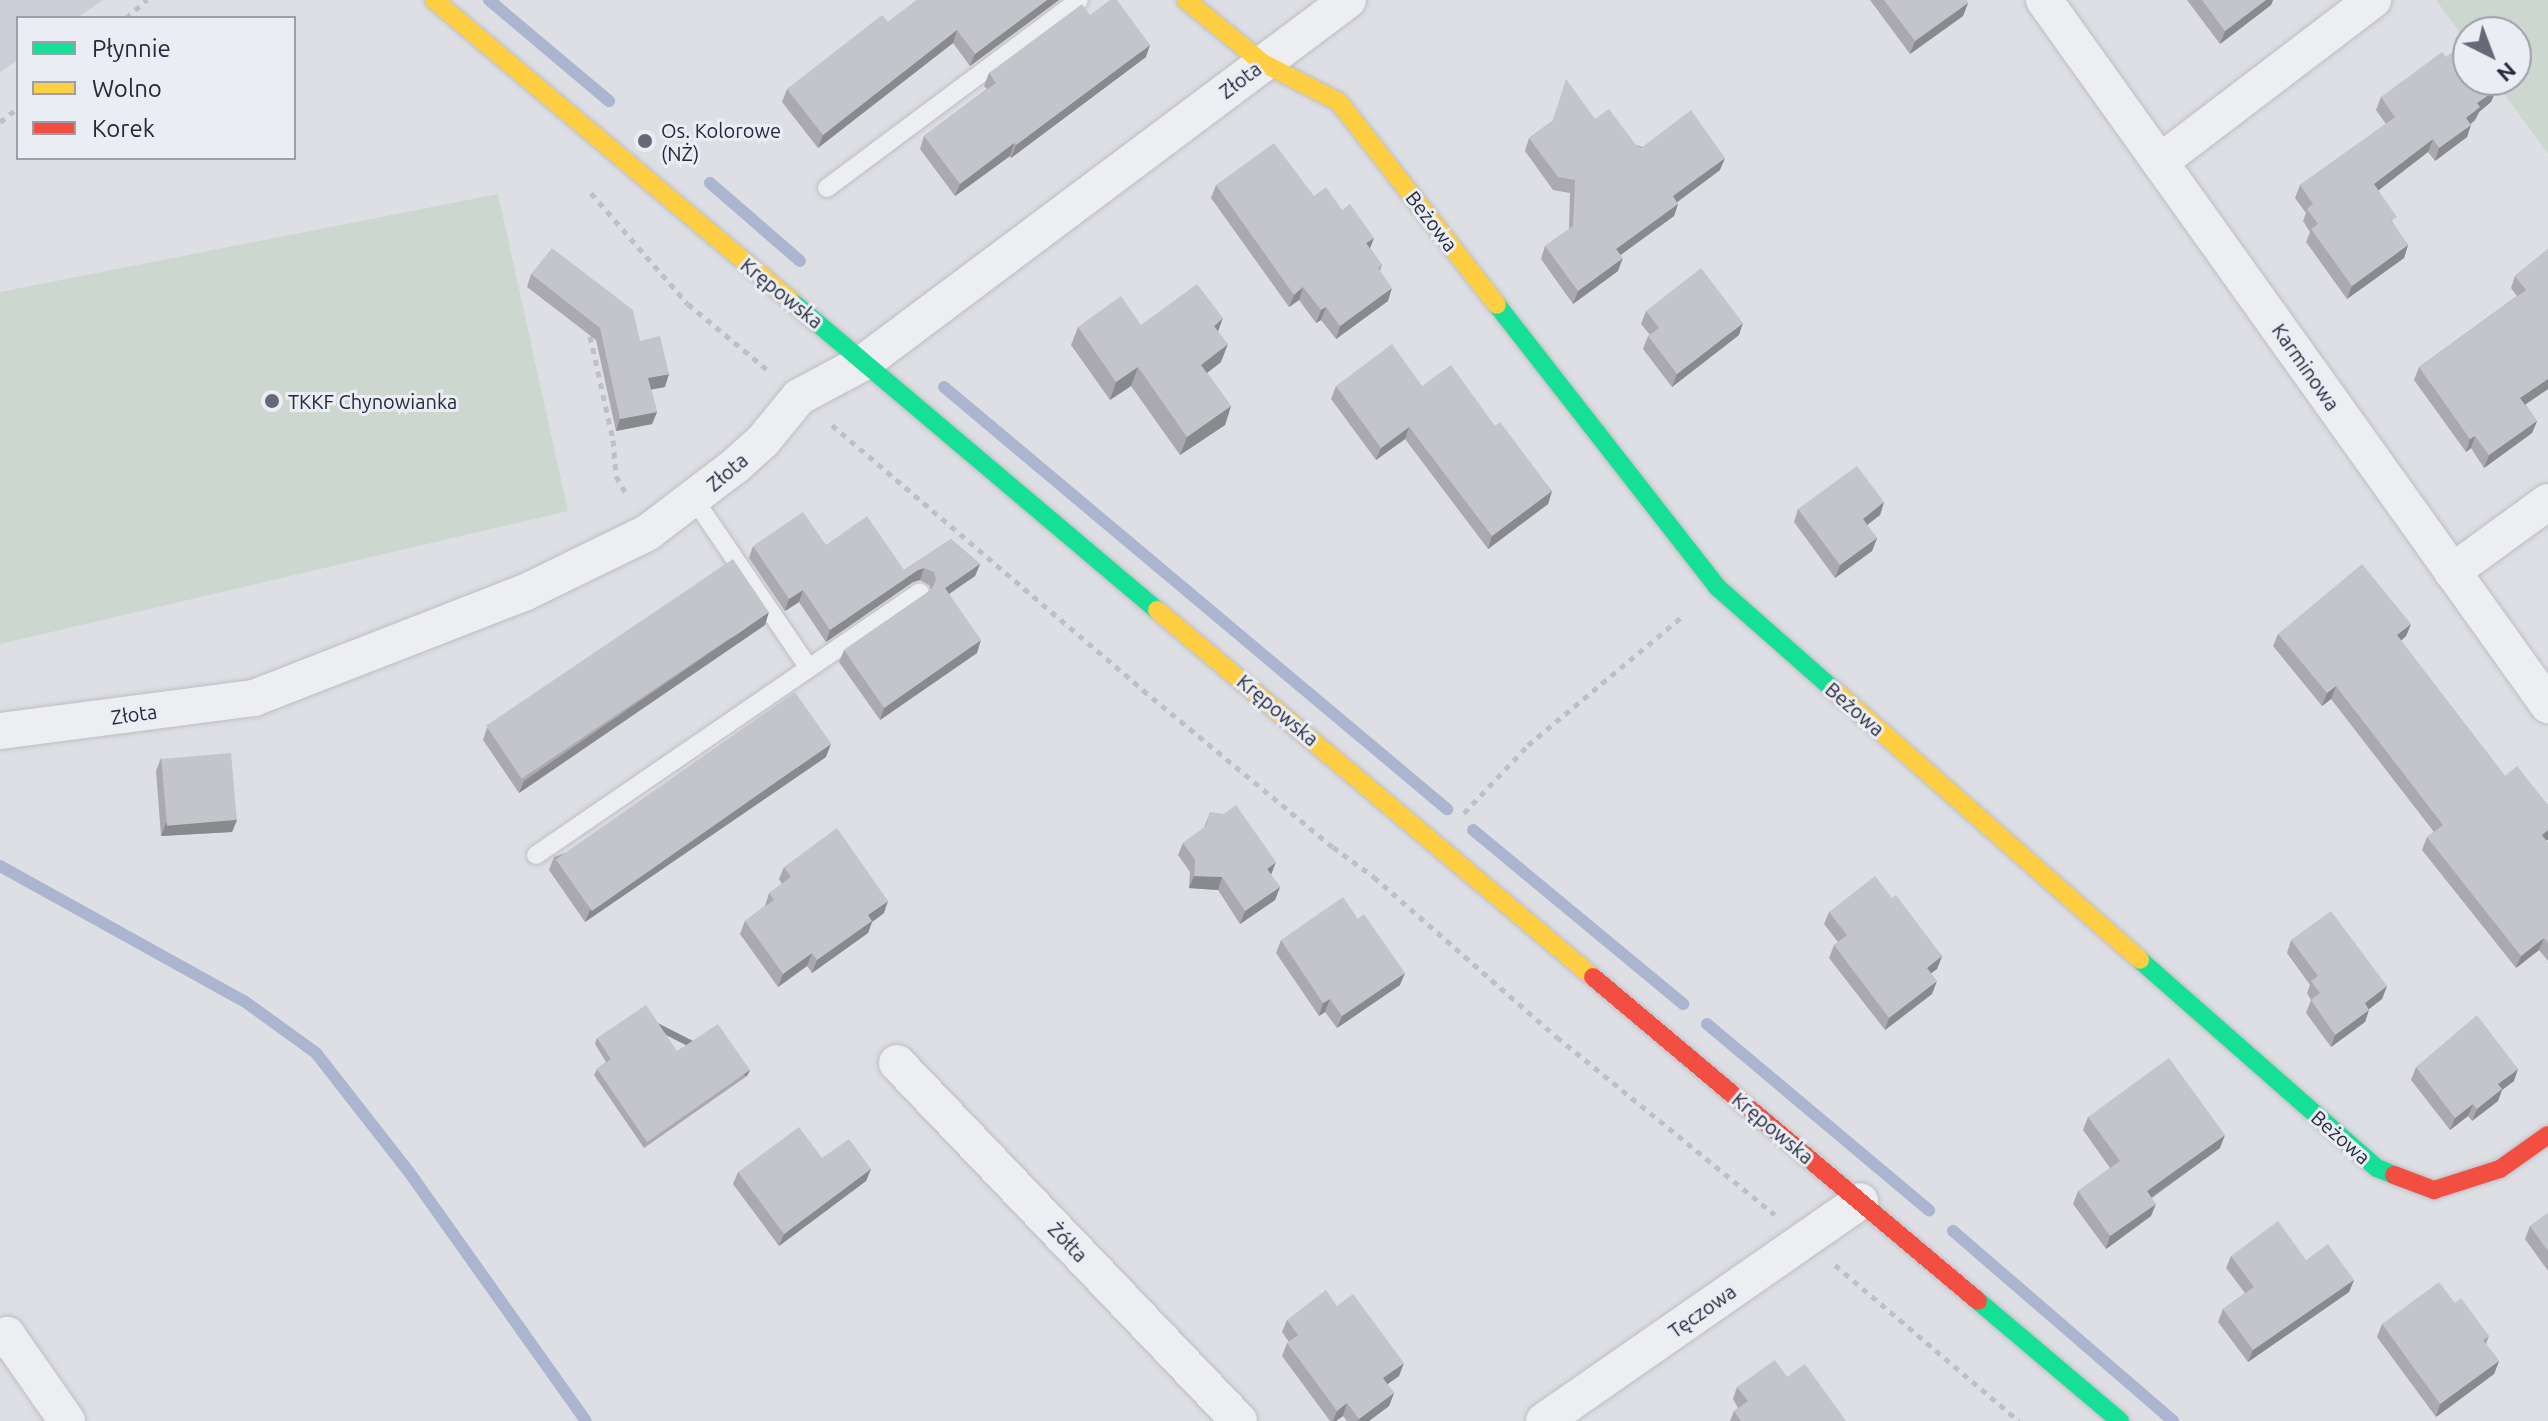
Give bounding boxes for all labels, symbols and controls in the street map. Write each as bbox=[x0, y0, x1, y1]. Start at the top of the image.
legend bbox=[16, 16, 296, 160]
north arrow bbox=[2452, 16, 2532, 96]
text: Płynnie bbox=[92, 35, 171, 62]
street label: Złota bbox=[1214, 56, 1266, 104]
text: N bbox=[2493, 58, 2522, 87]
text: Wolno bbox=[92, 75, 162, 102]
text: Korek bbox=[92, 115, 155, 142]
place label: Os. Kolorowe (NŻ) bbox=[661, 118, 781, 165]
marker: Os. Kolorowe (NŻ) bbox=[636, 132, 654, 150]
street label: Beżowa bbox=[1401, 186, 1463, 256]
street label: Krępowska bbox=[736, 253, 828, 333]
street label: Karminowa bbox=[2267, 319, 2345, 415]
place label: TKKF Chynowianka bbox=[288, 389, 457, 413]
marker: TKKF Chynowianka bbox=[263, 392, 281, 410]
street label: Złota bbox=[701, 448, 753, 496]
street label: Krępowska bbox=[1232, 669, 1324, 751]
street label: Beżowa bbox=[1821, 677, 1889, 741]
street label: Złota bbox=[109, 699, 159, 729]
street label: Krępowska bbox=[1727, 1087, 1819, 1169]
street label: Beżowa bbox=[2307, 1105, 2375, 1169]
street label: Żółta bbox=[1043, 1217, 1093, 1267]
street label: Tęczowa bbox=[1664, 1279, 1740, 1343]

